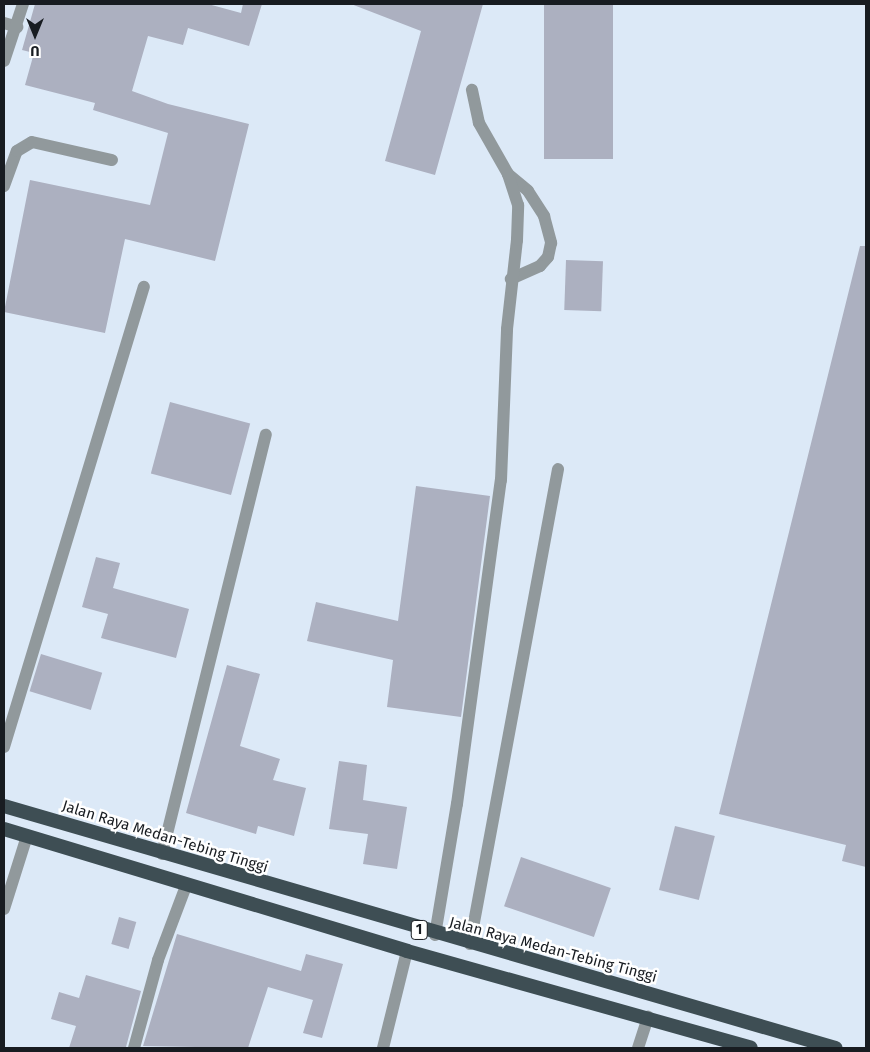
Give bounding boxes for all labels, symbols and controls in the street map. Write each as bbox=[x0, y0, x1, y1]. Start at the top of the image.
north arrow bbox=[10, 10, 60, 60]
text: U bbox=[30, 42, 40, 59]
street label: Jalan Raya Medan-Tebing Tinggi bbox=[60, 797, 270, 877]
street label: Jalan Raya Medan-Tebing Tinggi bbox=[447, 914, 659, 986]
road number: 1 bbox=[410, 918, 428, 942]

